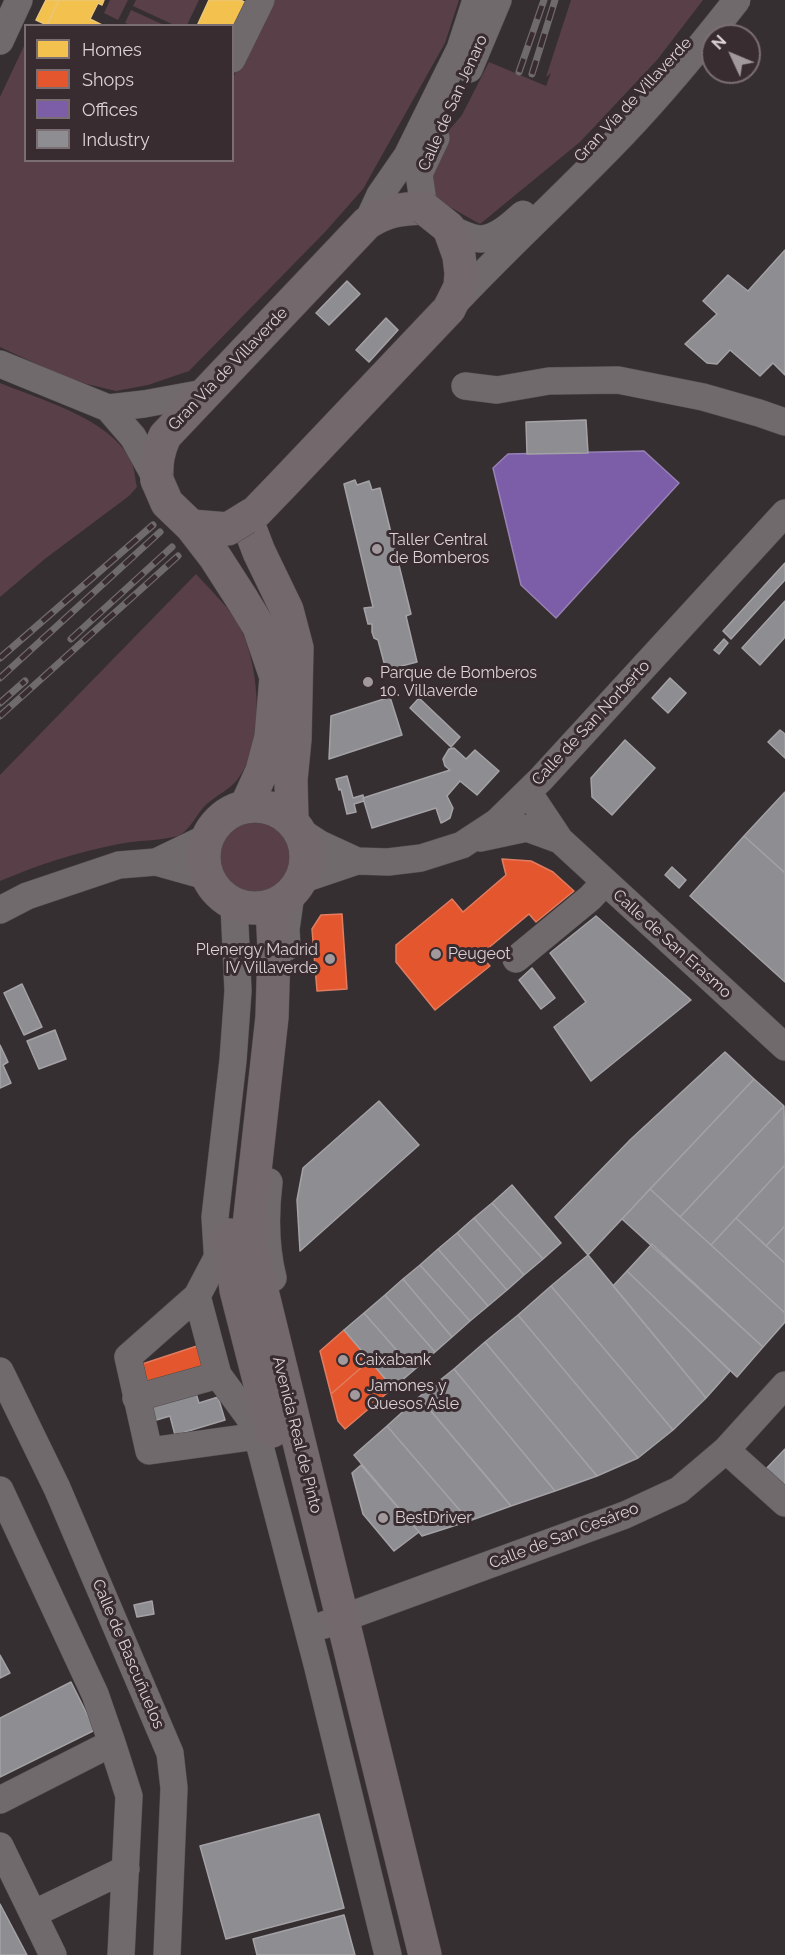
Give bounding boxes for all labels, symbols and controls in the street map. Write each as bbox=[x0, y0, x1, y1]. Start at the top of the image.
legend bbox=[24, 24, 234, 162]
north arrow bbox=[701, 24, 761, 84]
street label: Calle de San Jenaro bbox=[414, 32, 492, 174]
text: N bbox=[708, 32, 730, 54]
street label: Gran Vía de Villaverde bbox=[570, 34, 696, 166]
text: Homes bbox=[82, 39, 142, 60]
text: Shops bbox=[82, 69, 134, 90]
text: Offices bbox=[82, 99, 138, 120]
text: Industry bbox=[82, 129, 150, 150]
street label: Gran Vía de Villaverde bbox=[164, 303, 292, 435]
place label: Taller Central de Bomberos bbox=[389, 530, 489, 568]
marker: Taller Central de Bomberos bbox=[370, 542, 384, 556]
street label: Calle de San Norberto bbox=[528, 656, 654, 790]
place label: Parque de Bomberos 10. Villaverde bbox=[380, 663, 537, 701]
marker: Parque de Bomberos 10. Villaverde bbox=[361, 675, 375, 689]
street label: Calle de San Erasmo bbox=[609, 886, 735, 1002]
place label: Plenergy Madrid IV Villaverde bbox=[196, 940, 318, 978]
place label: Peugeot bbox=[448, 944, 511, 964]
marker: Peugeot bbox=[429, 947, 443, 961]
marker: Plenergy Madrid IV Villaverde bbox=[323, 952, 337, 966]
place label: Caixabank bbox=[355, 1350, 431, 1370]
marker: Caixabank bbox=[336, 1353, 350, 1367]
street label: Avenida Real de Pinto bbox=[268, 1355, 326, 1515]
place label: Jamones y Quesos Asle bbox=[367, 1376, 459, 1414]
marker: Jamones y Quesos Asle bbox=[348, 1388, 362, 1402]
street label: Calle de San Cesáreo bbox=[487, 1499, 641, 1573]
place label: BestDriver bbox=[395, 1508, 472, 1528]
marker: BestDriver bbox=[376, 1511, 390, 1525]
street label: Calle de Bascuñuelos bbox=[88, 1576, 168, 1732]

